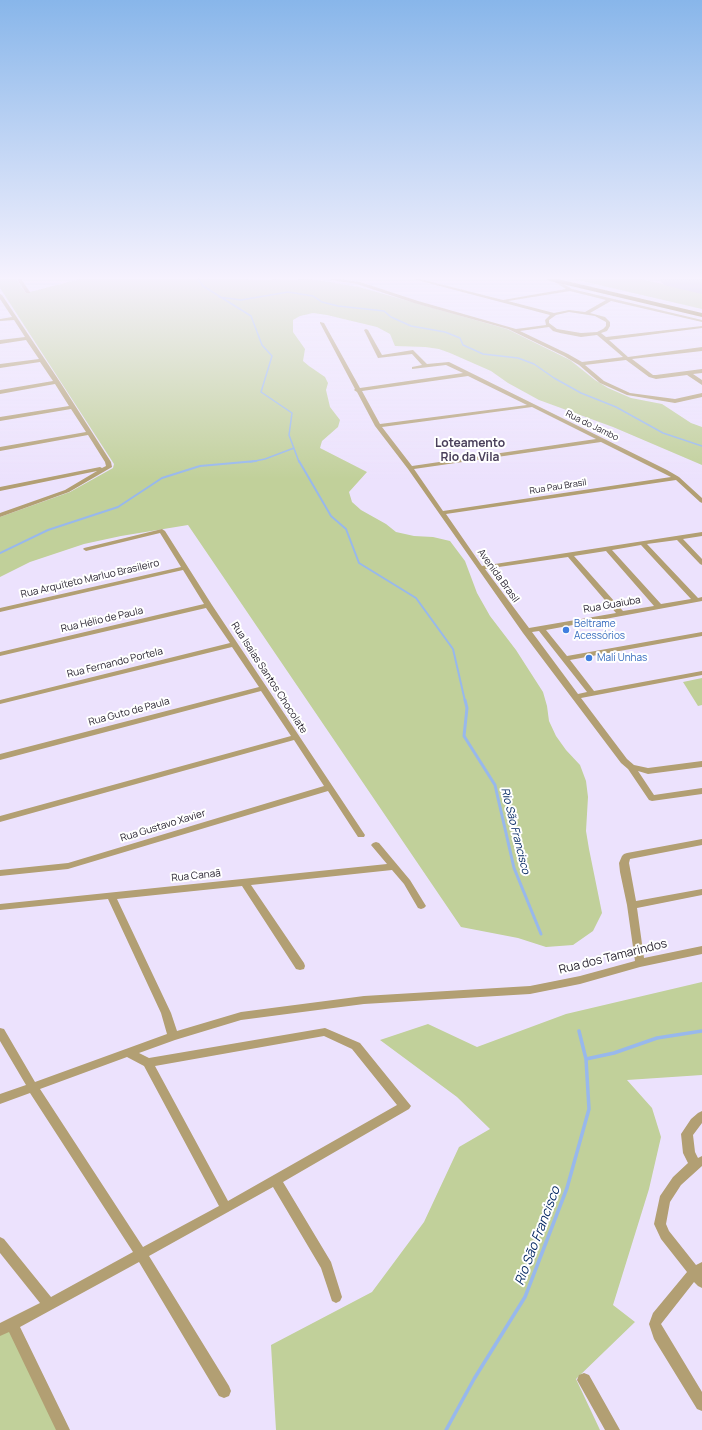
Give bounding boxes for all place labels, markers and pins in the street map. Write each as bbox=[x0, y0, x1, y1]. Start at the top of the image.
place label: Beltrame Acessórios bbox=[574, 618, 625, 642]
marker: Beltrame Acessórios bbox=[561, 625, 571, 635]
place label: Malí Unhas bbox=[597, 652, 647, 664]
marker: Malí Unhas bbox=[584, 653, 594, 663]

